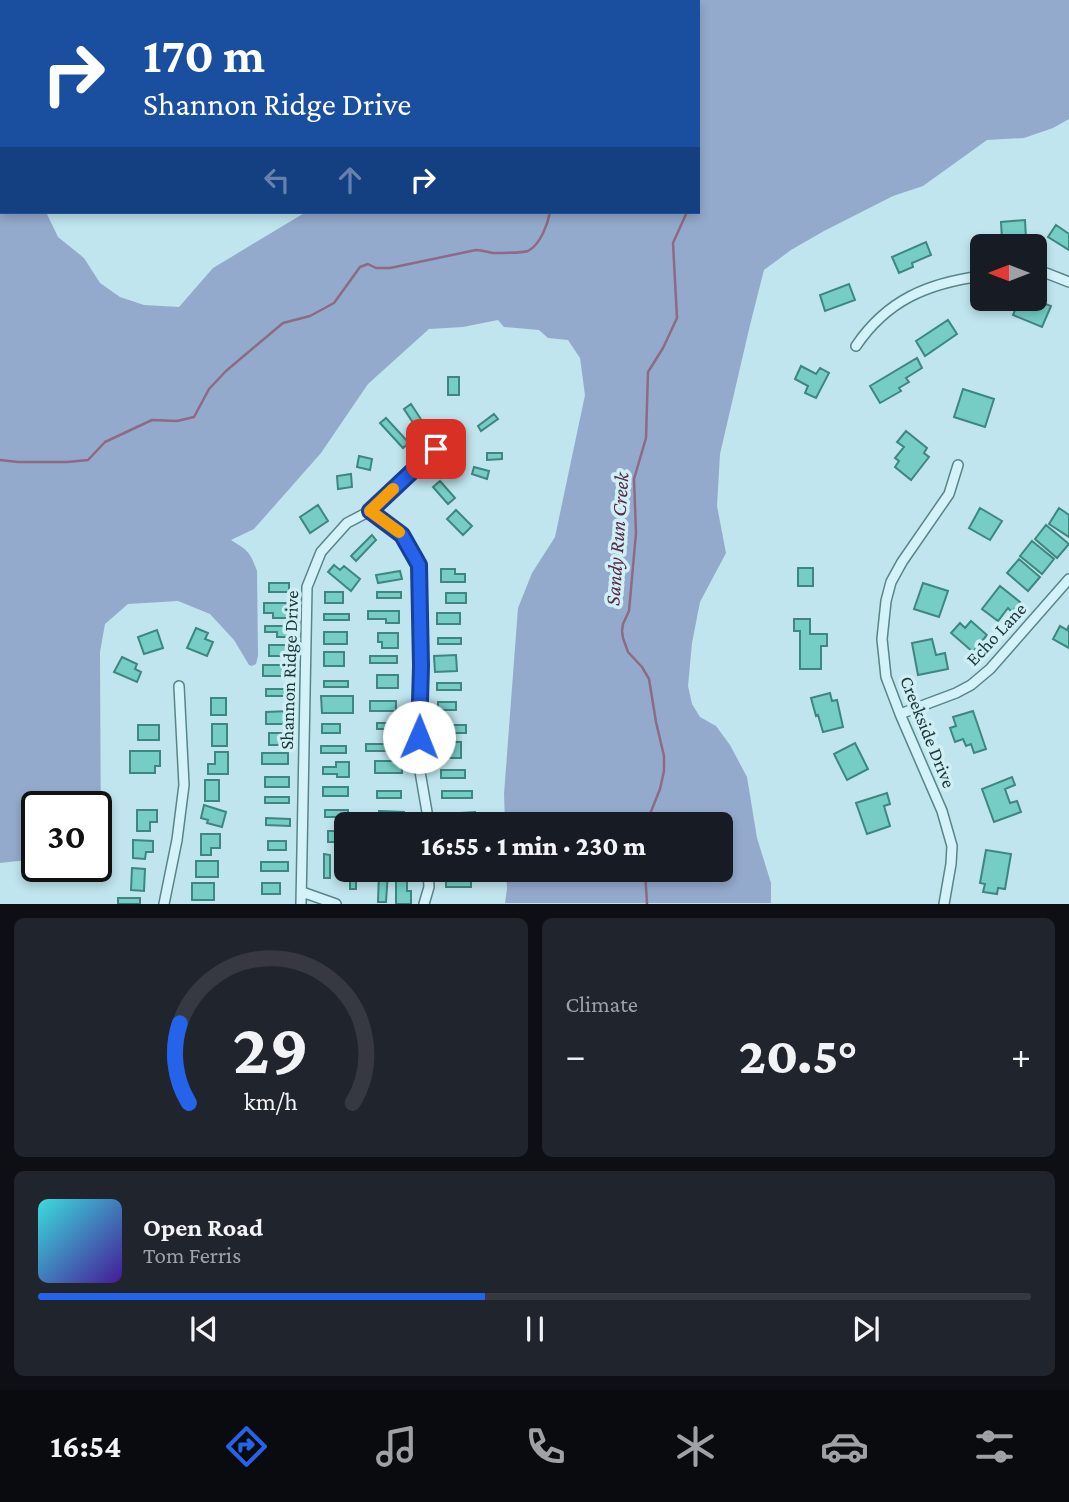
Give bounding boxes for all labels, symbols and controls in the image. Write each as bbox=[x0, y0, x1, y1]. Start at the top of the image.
icon: right bbox=[28, 28, 119, 119]
text: 170 m bbox=[143, 28, 265, 83]
text: Shannon Ridge Drive bbox=[143, 86, 411, 122]
icon: left bbox=[258, 161, 296, 199]
icon: ahead bbox=[331, 161, 369, 199]
icon: right bbox=[404, 161, 442, 199]
north arrow bbox=[970, 234, 1046, 312]
map controls bbox=[970, 234, 1047, 311]
pin bbox=[406, 419, 466, 479]
icon: arrive bbox=[417, 430, 455, 468]
water label: Sandy Run Creek bbox=[600, 471, 634, 607]
street label: Shannon Ridge Drive bbox=[276, 590, 302, 750]
street label: Echo Lane bbox=[962, 598, 1030, 670]
street label: Creekside Drive bbox=[896, 673, 960, 791]
position arrow bbox=[382, 700, 456, 774]
speed limit sign: 30 bbox=[21, 791, 112, 882]
text: 16:55 · 1 min · 230 m bbox=[421, 832, 646, 861]
text: Climate bbox=[566, 991, 638, 1017]
text: 29 bbox=[232, 1009, 309, 1090]
text: 20.5° bbox=[739, 1026, 858, 1084]
text: − bbox=[566, 1034, 586, 1076]
text: + bbox=[1011, 1034, 1031, 1076]
text: km/h bbox=[244, 1088, 298, 1115]
text: Open Road bbox=[143, 1213, 263, 1242]
text: Tom Ferris bbox=[143, 1242, 241, 1268]
icon: previous bbox=[185, 1310, 223, 1348]
icon: pause bbox=[516, 1310, 554, 1348]
icon: next bbox=[847, 1310, 885, 1348]
icon: directions bbox=[222, 1422, 271, 1471]
icon: music bbox=[372, 1422, 421, 1471]
icon: phone bbox=[521, 1422, 570, 1471]
icon: climate bbox=[671, 1422, 720, 1471]
icon: car bbox=[820, 1422, 869, 1471]
icon: filters bbox=[970, 1422, 1019, 1471]
text: 16:54 bbox=[50, 1428, 122, 1464]

